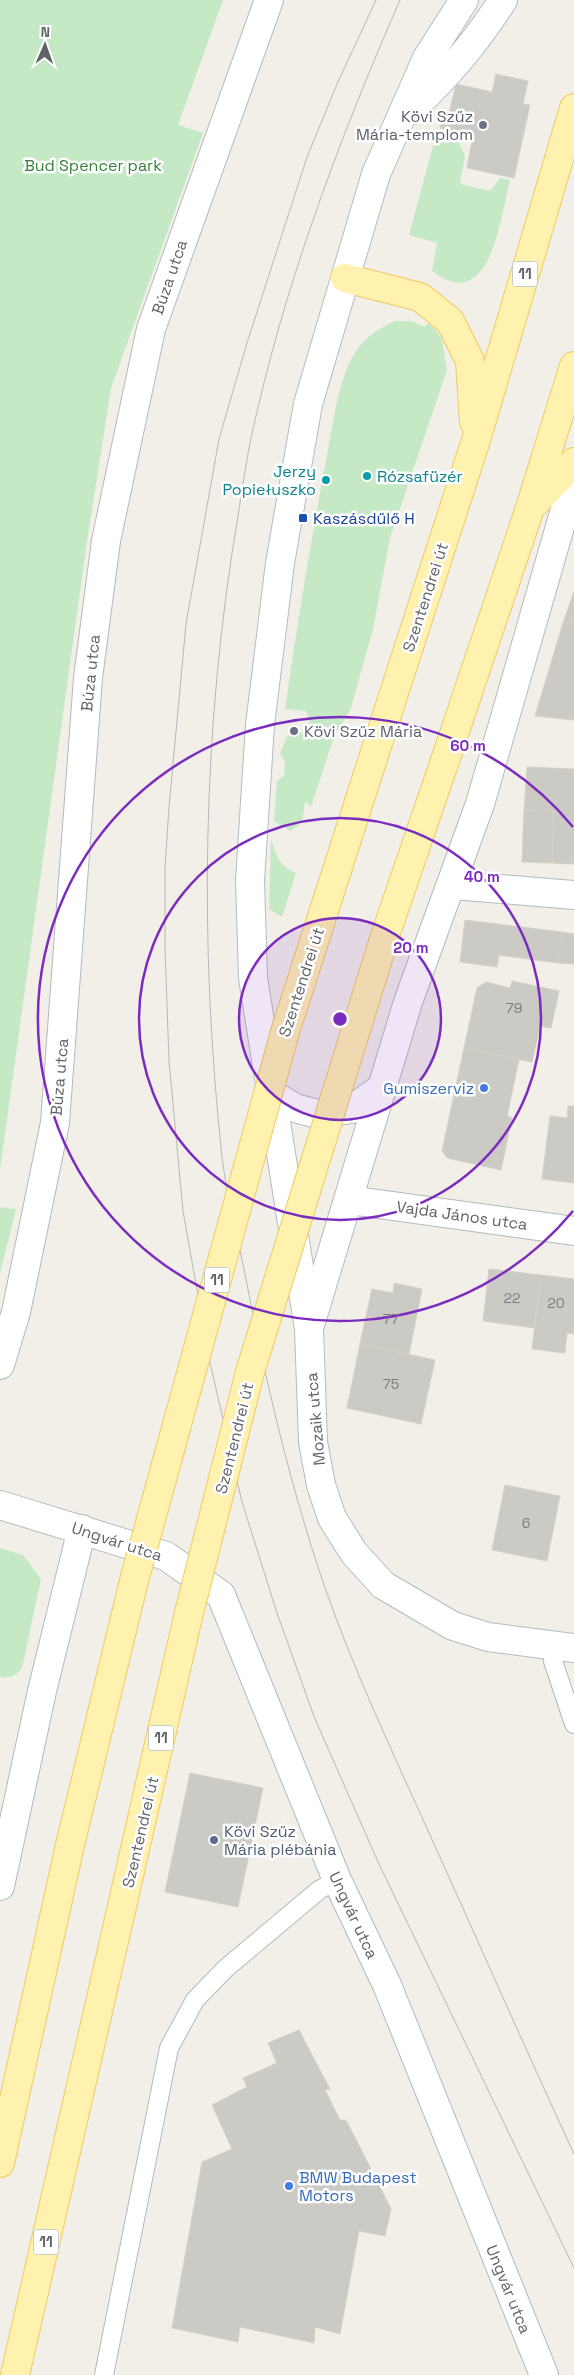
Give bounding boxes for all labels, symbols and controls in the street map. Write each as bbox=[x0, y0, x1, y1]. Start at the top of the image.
north arrow bbox=[20, 20, 70, 70]
text: N bbox=[40, 23, 50, 41]
place label: Kövi Szűz Mária-templom bbox=[356, 106, 473, 145]
marker: Kövi Szűz Mária-templom bbox=[477, 119, 489, 131]
park label: Bud Spencer park bbox=[24, 155, 162, 176]
street label: Búza utca bbox=[147, 237, 192, 317]
road number: 11 bbox=[512, 262, 538, 286]
place label: Jerzy Popiełuszko bbox=[223, 461, 316, 500]
place label: Rózsafüzér bbox=[377, 466, 463, 487]
marker: Rózsafüzér bbox=[361, 470, 373, 482]
marker: Jerzy Popiełuszko bbox=[320, 474, 332, 486]
place label: Kaszásdűlő H bbox=[313, 508, 415, 529]
marker: Kaszásdűlő H bbox=[297, 512, 309, 524]
street label: Szentendrei út bbox=[398, 540, 453, 655]
street label: Búza utca bbox=[76, 633, 105, 713]
place label: Kövi Szűz Mária bbox=[304, 721, 422, 742]
marker: Kövi Szűz Mária bbox=[288, 725, 300, 737]
text: 60 m bbox=[450, 736, 486, 755]
text: 40 m bbox=[464, 867, 500, 886]
street label: Szentendrei út bbox=[274, 925, 329, 1040]
text: 20 m bbox=[393, 938, 429, 957]
house number: 79 bbox=[506, 999, 522, 1017]
centre of rings bbox=[331, 1010, 349, 1028]
street label: Búza utca bbox=[46, 1037, 73, 1117]
place label: Gumiszerviz bbox=[383, 1078, 474, 1099]
marker: Gumiszerviz bbox=[478, 1082, 490, 1094]
street label: Vajda János utca bbox=[395, 1196, 529, 1235]
road number: 11 bbox=[204, 1268, 230, 1292]
house number: 22 bbox=[504, 1289, 520, 1307]
house number: 20 bbox=[547, 1294, 565, 1312]
house number: 77 bbox=[383, 1310, 399, 1328]
street label: Mozaik utca bbox=[301, 1372, 330, 1466]
house number: 75 bbox=[383, 1375, 399, 1393]
street label: Szentendrei út bbox=[211, 1380, 258, 1496]
house number: 6 bbox=[522, 1514, 530, 1532]
street label: Ungvár utca bbox=[69, 1517, 165, 1566]
road number: 11 bbox=[148, 1726, 174, 1750]
street label: Szentendrei út bbox=[117, 1774, 164, 1890]
place label: Kövi Szűz Mária plébánia bbox=[224, 1821, 336, 1860]
marker: Kövi Szűz Mária plébánia bbox=[208, 1834, 220, 1846]
street label: Ungvár utca bbox=[324, 1868, 383, 1962]
place label: BMW Budapest Motors bbox=[299, 2167, 417, 2206]
marker: BMW Budapest Motors bbox=[283, 2180, 295, 2192]
road number: 11 bbox=[34, 2230, 58, 2254]
street label: Ungvár utca bbox=[481, 2242, 536, 2337]

